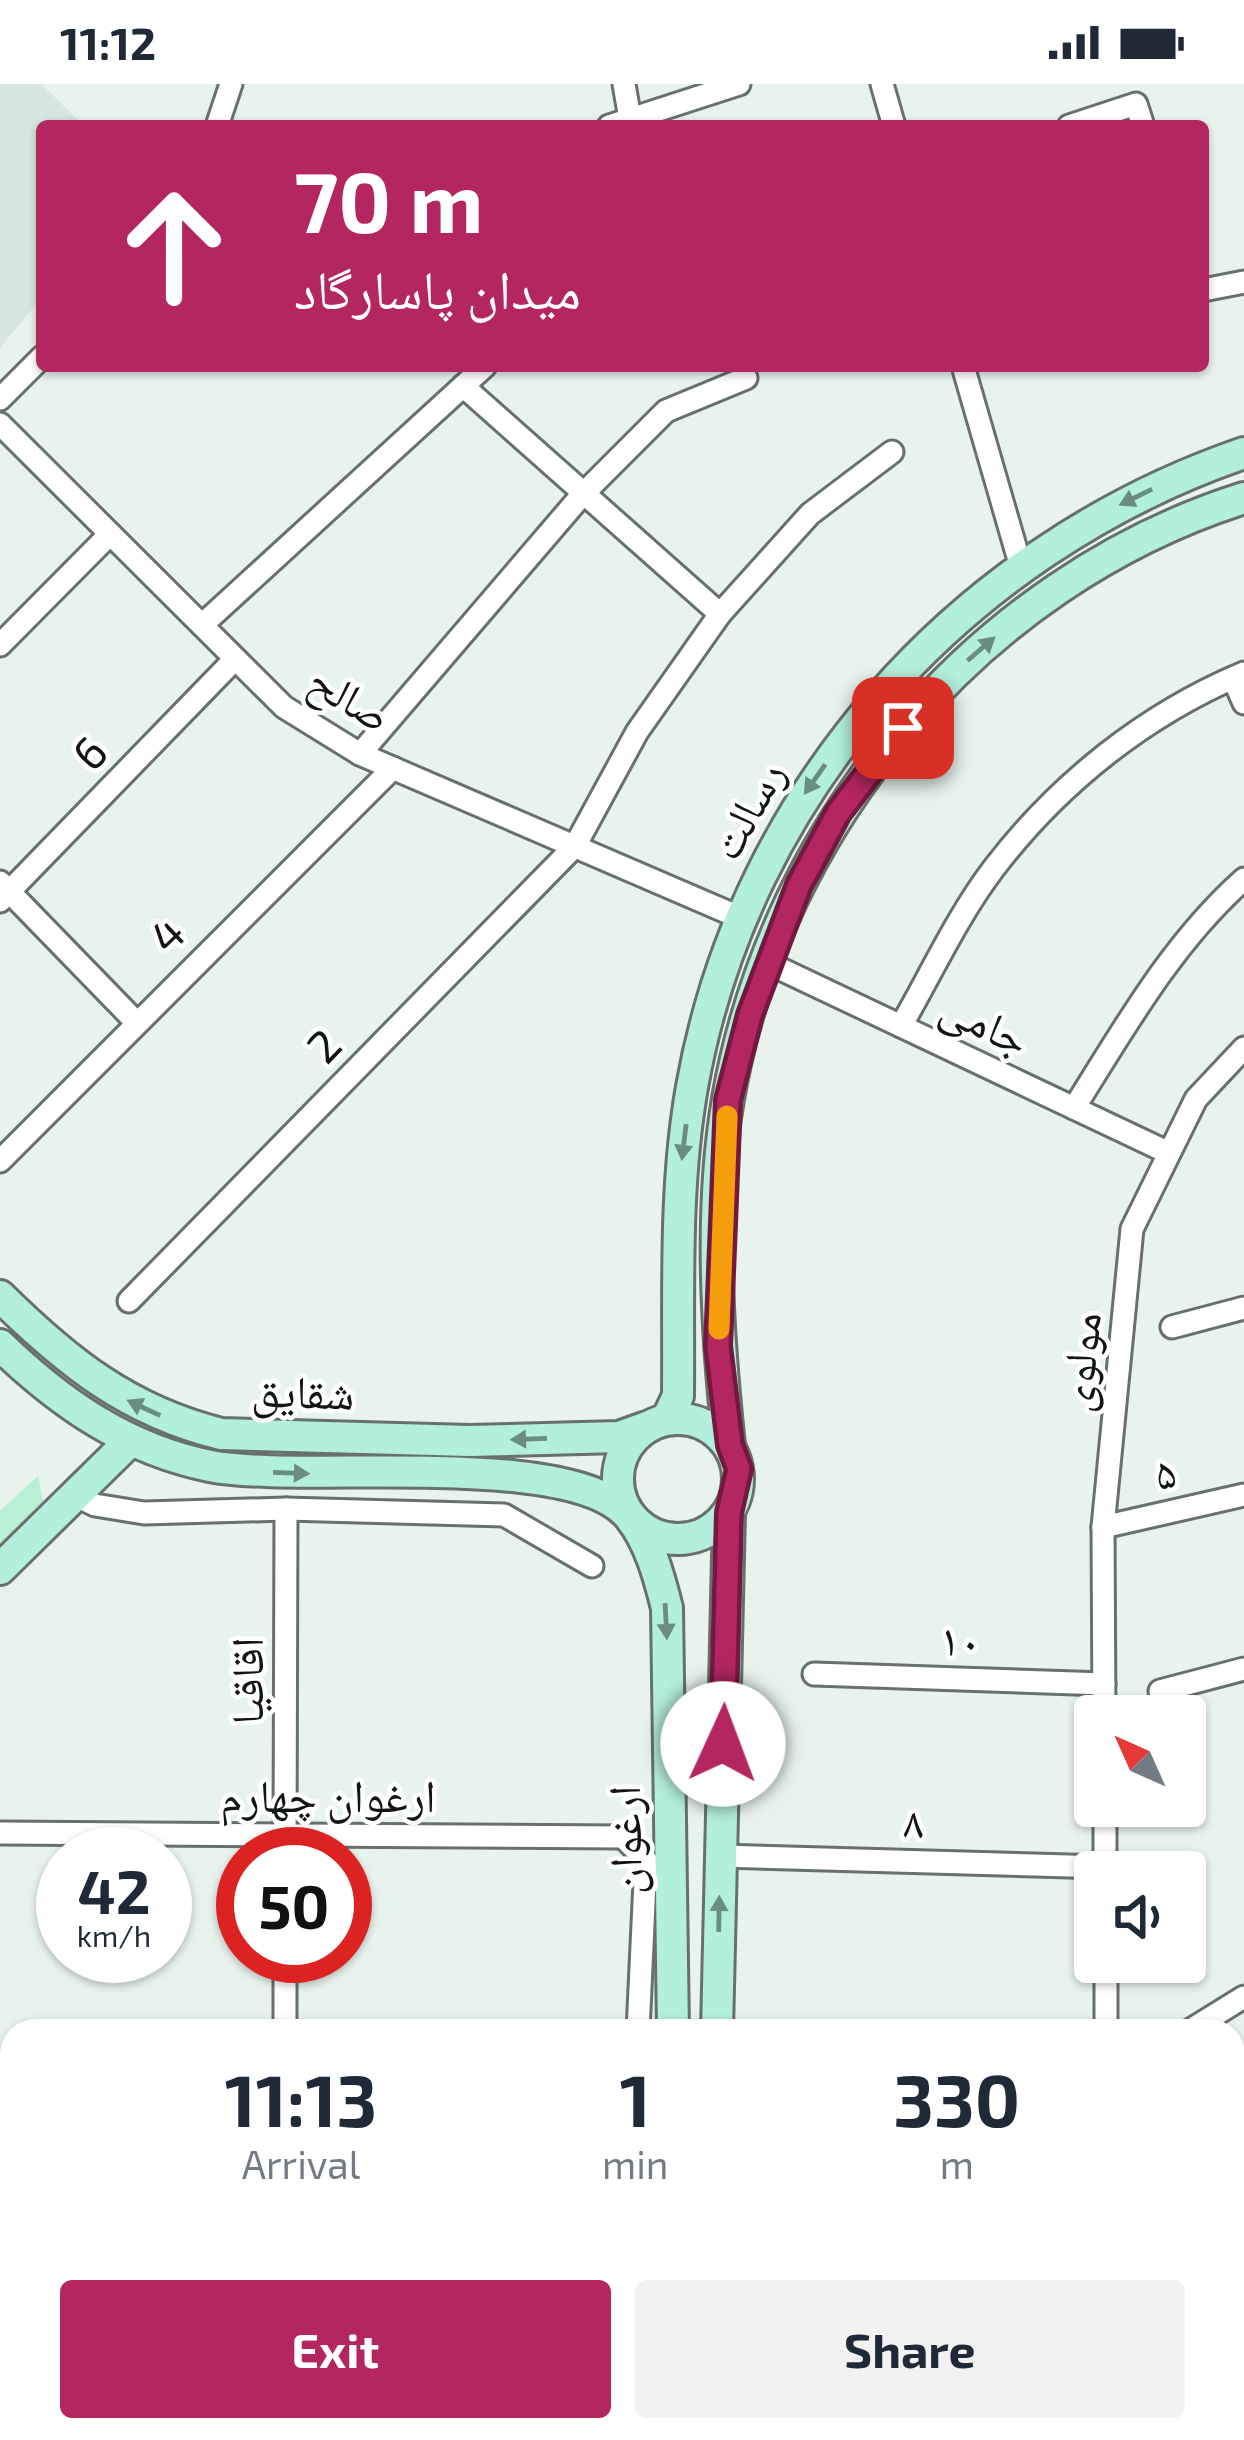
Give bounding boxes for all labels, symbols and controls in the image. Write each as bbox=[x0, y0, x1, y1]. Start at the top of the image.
text: 11:12 bbox=[60, 15, 156, 69]
text: 70 m bbox=[294, 149, 484, 250]
icon: ahead bbox=[96, 168, 252, 324]
text: میدان پاسارگاد bbox=[294, 255, 581, 320]
one-way arrow bbox=[1118, 487, 1153, 507]
one-way arrow bbox=[966, 637, 996, 663]
street label: صالح bbox=[298, 651, 402, 745]
pin bbox=[852, 677, 954, 779]
icon: arrive bbox=[870, 695, 936, 761]
street label: 6 bbox=[60, 724, 117, 780]
street label: رسالت bbox=[696, 750, 794, 868]
one-way arrow bbox=[804, 763, 827, 795]
street label: 4 bbox=[137, 905, 194, 963]
street label: جامی bbox=[932, 977, 1039, 1068]
street label: 2 bbox=[294, 1017, 351, 1072]
one-way arrow bbox=[675, 1124, 694, 1161]
street label: مولوی bbox=[1046, 1309, 1113, 1415]
street label: شقایق bbox=[251, 1361, 355, 1422]
one-way arrow bbox=[126, 1398, 161, 1418]
one-way arrow bbox=[509, 1429, 547, 1448]
street label: ۵ bbox=[1149, 1442, 1180, 1500]
one-way arrow bbox=[273, 1464, 311, 1483]
one-way arrow bbox=[657, 1603, 676, 1641]
street label: ۱۰ bbox=[939, 1610, 981, 1666]
street label: اقاقیا bbox=[218, 1637, 273, 1725]
position arrow bbox=[660, 1681, 786, 1807]
north arrow bbox=[1074, 1695, 1206, 1827]
map controls bbox=[1074, 1695, 1206, 1983]
street label: ارغوان چهارم bbox=[220, 1767, 436, 1827]
street label: ارغوان bbox=[595, 1785, 654, 1895]
street label: ۸ bbox=[903, 1793, 925, 1847]
speed limit sign: 50 bbox=[216, 1827, 372, 1983]
button: sound bbox=[1074, 1851, 1206, 1983]
text: 42 bbox=[77, 1854, 151, 1926]
one-way arrow bbox=[710, 1894, 729, 1932]
text: km/h bbox=[77, 1917, 151, 1953]
text: 11:13 bbox=[225, 2055, 377, 2141]
text: 1 bbox=[620, 2055, 651, 2141]
text: 330 bbox=[893, 2055, 1020, 2141]
text: Arrival bbox=[242, 2140, 360, 2187]
text: min bbox=[602, 2140, 669, 2187]
text: m bbox=[940, 2140, 974, 2187]
button: Exit bbox=[60, 2280, 611, 2418]
button: Share bbox=[635, 2280, 1185, 2418]

